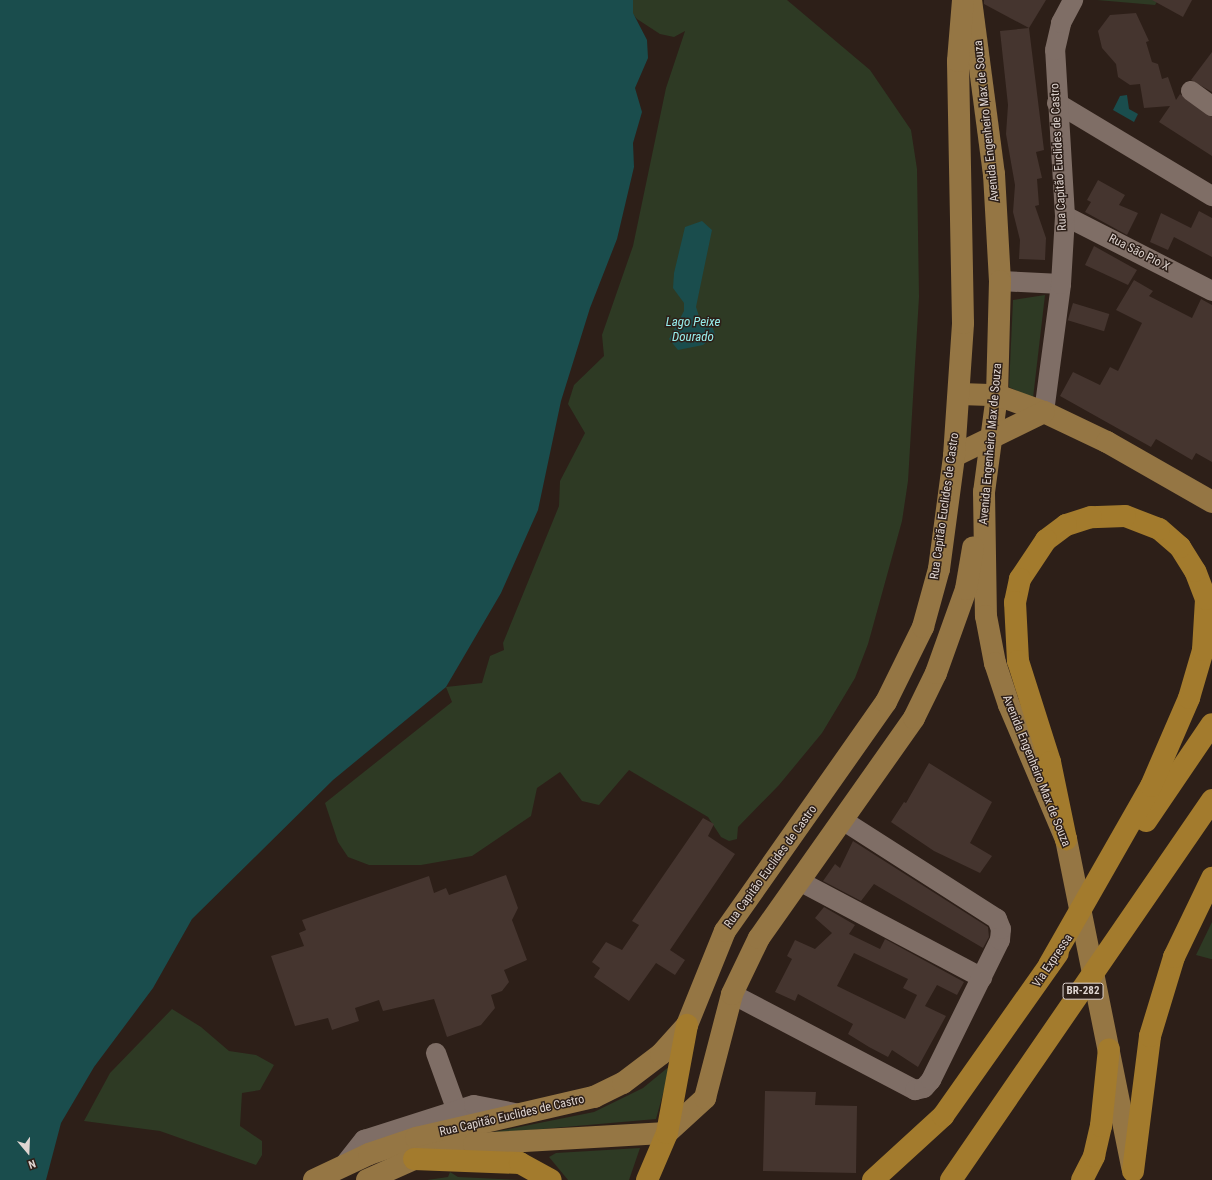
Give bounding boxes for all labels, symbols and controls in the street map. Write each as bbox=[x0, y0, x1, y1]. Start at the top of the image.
street label: Avenida Engenheiro Max de Souza bbox=[971, 40, 1003, 202]
street label: Rua Capitão Euclides de Castro bbox=[1048, 83, 1070, 231]
street label: Rua São Pio X bbox=[1106, 232, 1172, 274]
water label: Lago Peixe Dourado bbox=[666, 315, 720, 346]
street label: Avenida Engenheiro Max de Souza bbox=[977, 363, 1005, 525]
street label: Rua Capitão Euclides de Castro bbox=[928, 432, 962, 580]
street label: Avenida Engenheiro Max de Souza bbox=[999, 693, 1073, 849]
street label: Rua Capitão Euclides de Castro bbox=[722, 803, 820, 931]
street label: Via Expressa bbox=[1030, 932, 1076, 990]
road number: BR-282 bbox=[1062, 982, 1104, 1000]
street label: Rua Capitão Euclides de Castro bbox=[438, 1092, 586, 1140]
north arrow bbox=[8, 1132, 48, 1172]
text: N bbox=[27, 1157, 37, 1171]

